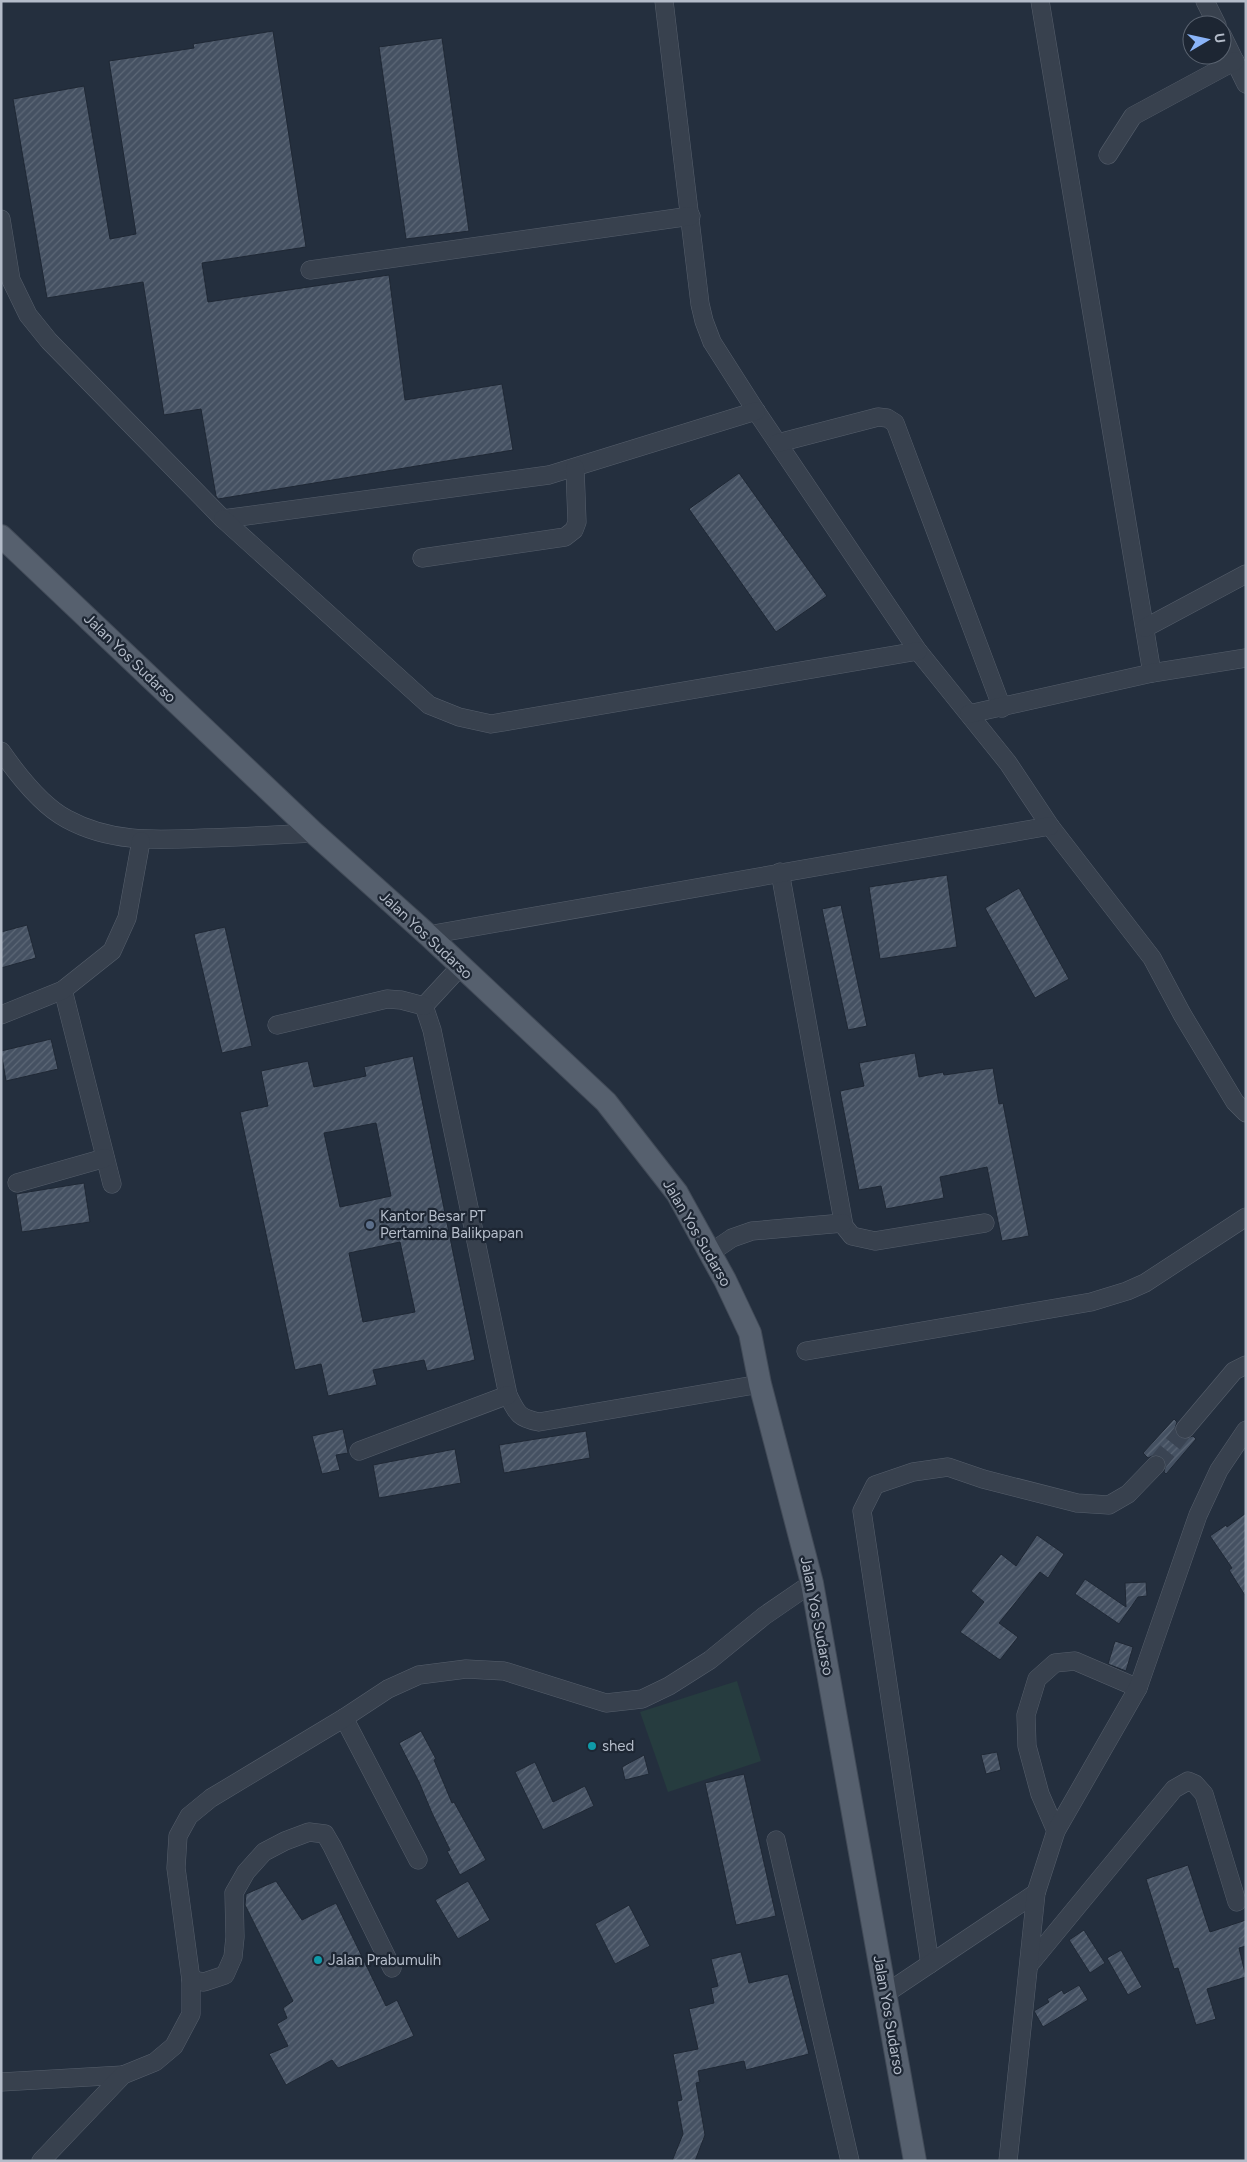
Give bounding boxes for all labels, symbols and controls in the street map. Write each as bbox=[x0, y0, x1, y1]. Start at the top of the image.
north arrow bbox=[1182, 15, 1232, 65]
text: U bbox=[1210, 32, 1229, 44]
street label: Jalan Yos Sudarso bbox=[80, 610, 180, 707]
street label: Jalan Yos Sudarso bbox=[376, 887, 477, 983]
street label: Jalan Yos Sudarso bbox=[659, 1176, 735, 1290]
place label: Kantor Besar PT Pertamina Balikpapan bbox=[380, 1207, 523, 1242]
marker: Kantor Besar PT Pertamina Balikpapan bbox=[364, 1219, 376, 1231]
street label: Jalan Yos Sudarso bbox=[797, 1555, 837, 1677]
place label: shed bbox=[602, 1737, 634, 1755]
marker: shed bbox=[586, 1740, 598, 1752]
place label: Jalan Prabumulih bbox=[328, 1951, 441, 1969]
marker: Jalan Prabumulih bbox=[312, 1954, 324, 1966]
street label: Jalan Yos Sudarso bbox=[870, 1954, 908, 2076]

